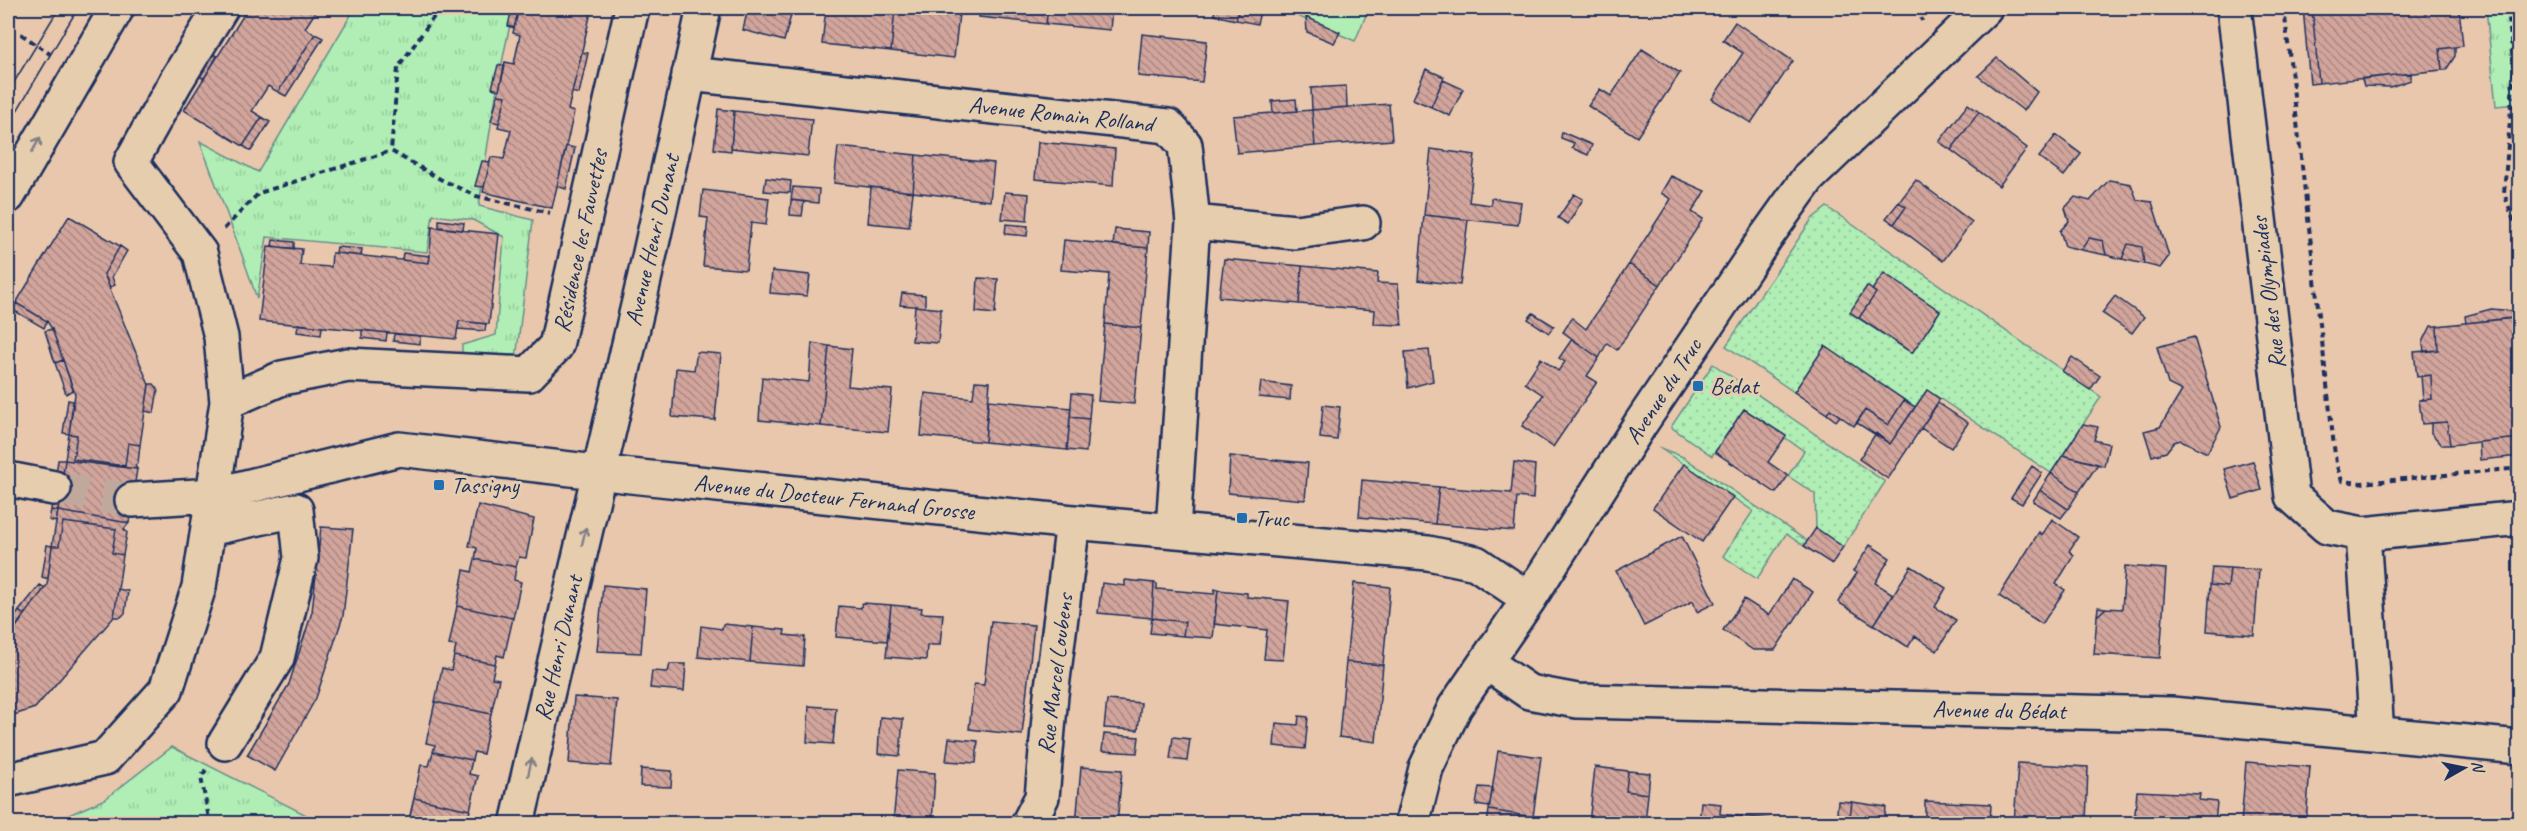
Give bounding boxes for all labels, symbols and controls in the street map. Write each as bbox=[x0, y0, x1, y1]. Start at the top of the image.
street label: Avenue Romain Rolland bbox=[967, 89, 1158, 139]
one-way arrow bbox=[30, 137, 42, 154]
street label: Résidence les Fauvettes bbox=[546, 144, 615, 335]
street label: Avenue Henri Dunant bbox=[618, 149, 687, 329]
street label: Rue des Olympiades bbox=[2244, 213, 2292, 371]
street label: Avenue du Truc bbox=[1618, 331, 1709, 450]
place label: Bédat bbox=[1710, 371, 1760, 401]
marker: Bédat bbox=[1691, 379, 1705, 393]
street label: Avenue du Docteur Fernand Grosse bbox=[692, 467, 978, 527]
place label: Tassigny bbox=[451, 470, 520, 500]
marker: Tassigny bbox=[432, 478, 446, 492]
place label: Truc bbox=[1254, 503, 1291, 533]
marker: Truc bbox=[1235, 511, 1249, 525]
one-way arrow bbox=[579, 527, 591, 546]
street label: Rue Henri Dunant bbox=[527, 571, 590, 723]
street label: Rue Marcel Loubens bbox=[1030, 590, 1080, 756]
street label: Avenue du Bédat bbox=[1932, 694, 2068, 726]
north arrow bbox=[2434, 738, 2494, 798]
one-way arrow bbox=[525, 757, 536, 777]
text: N bbox=[2467, 759, 2489, 775]

